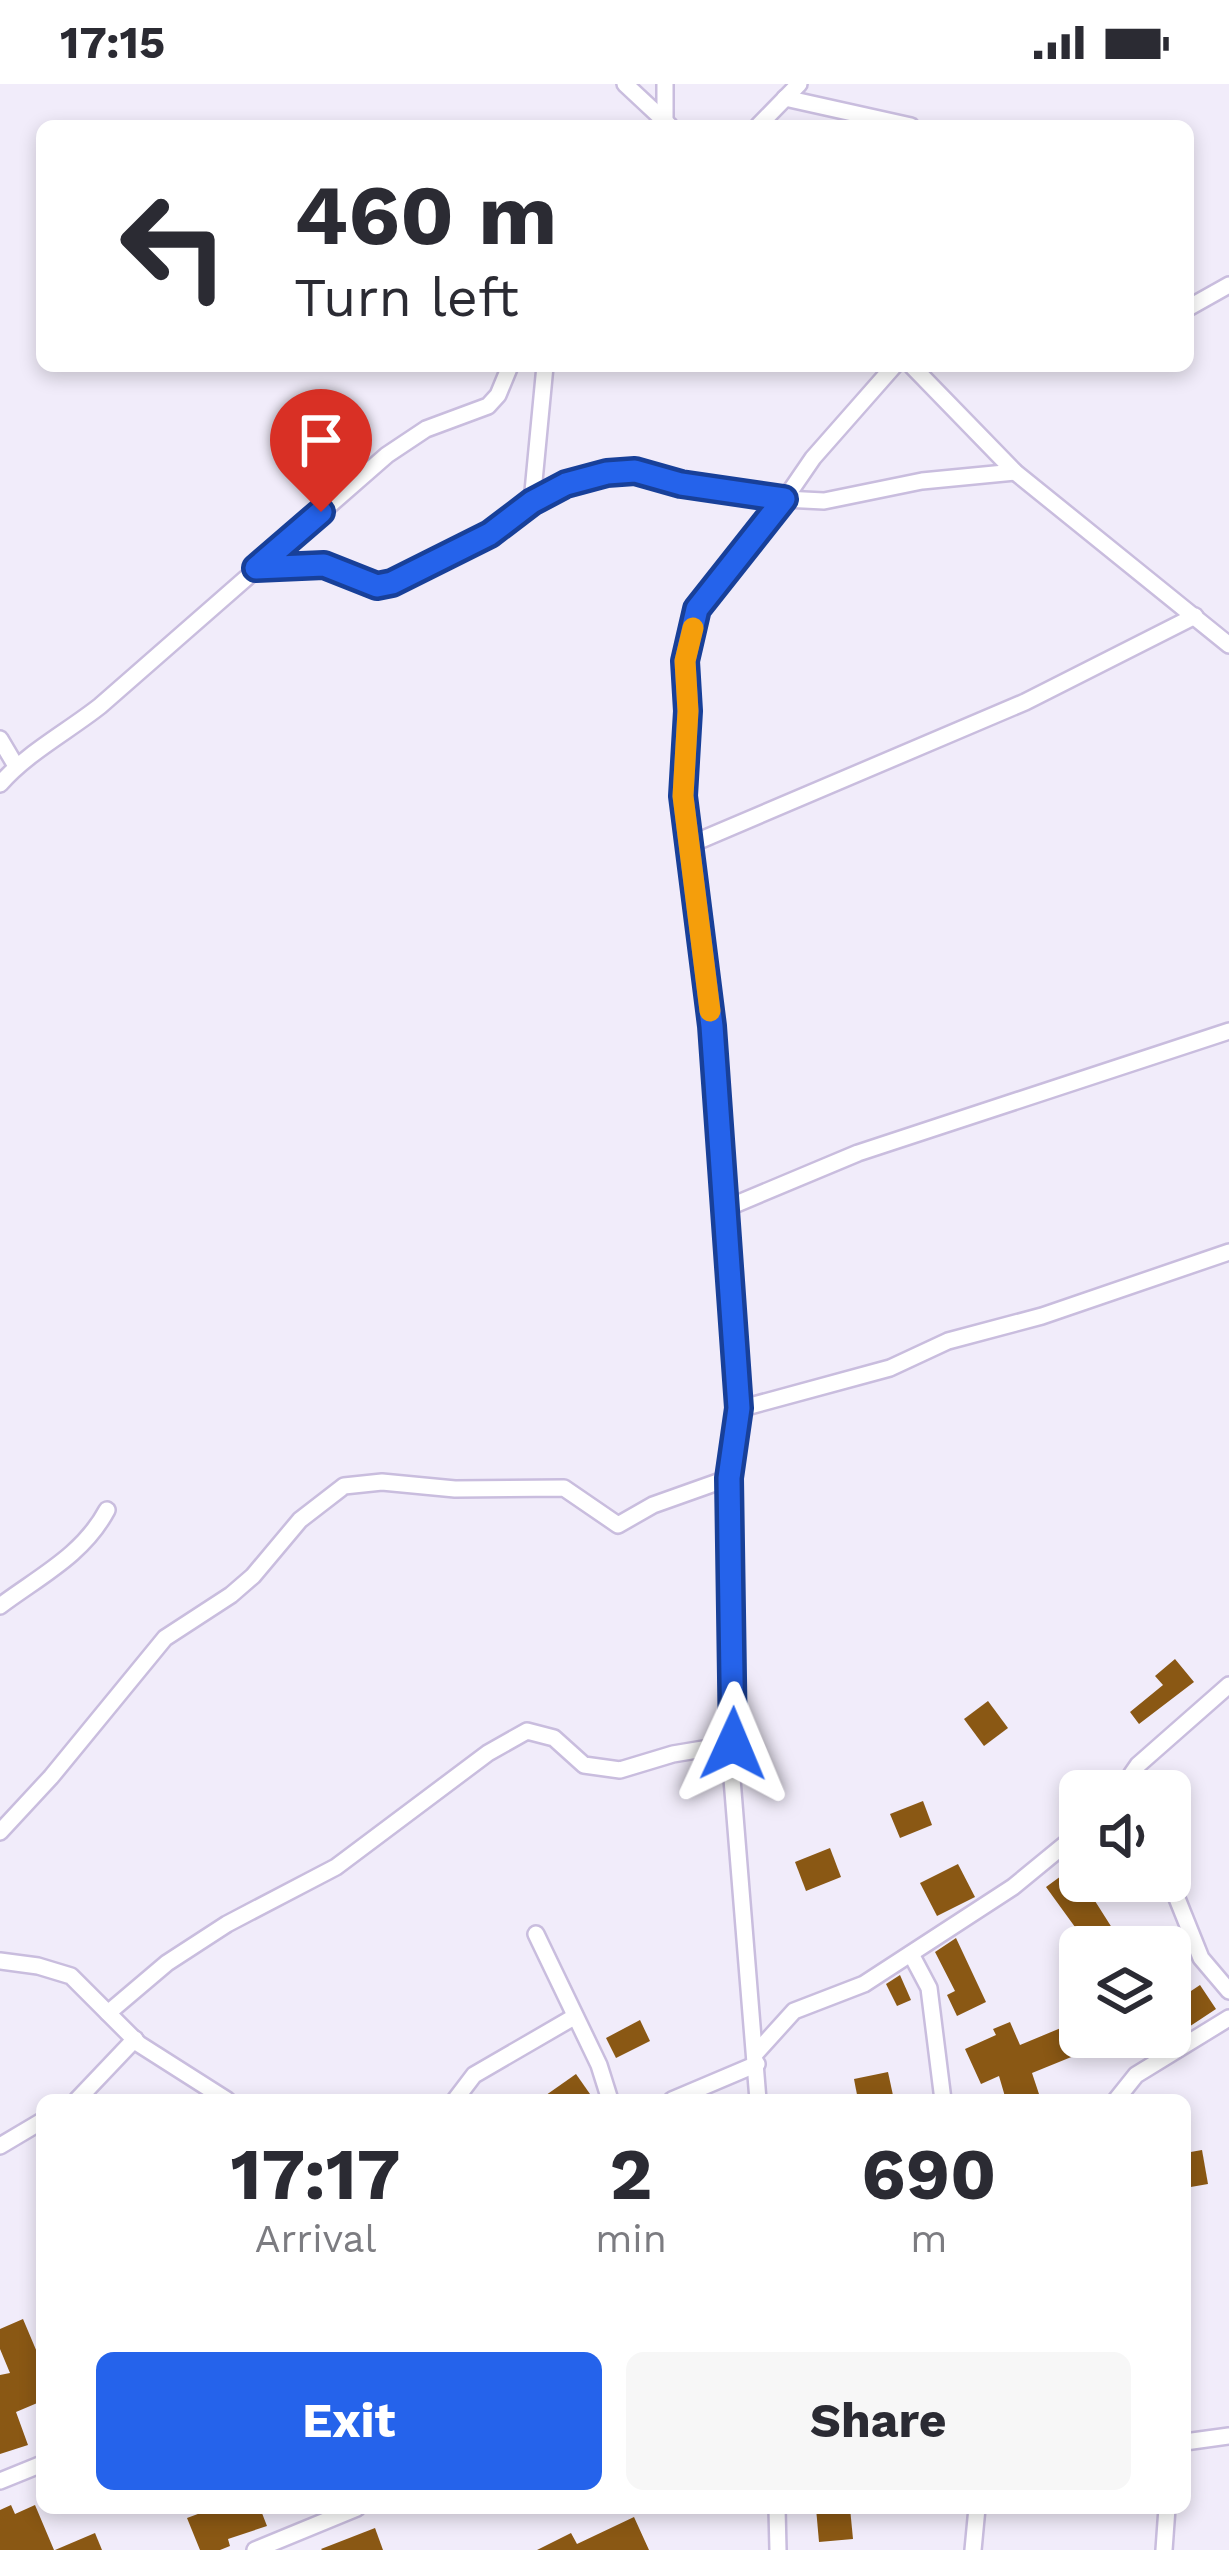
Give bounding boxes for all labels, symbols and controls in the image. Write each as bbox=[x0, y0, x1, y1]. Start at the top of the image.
text: 17:15 bbox=[60, 16, 165, 69]
text: 460 m bbox=[294, 166, 557, 264]
icon: left bbox=[96, 168, 252, 324]
text: Turn left bbox=[294, 266, 519, 329]
pin bbox=[270, 389, 372, 512]
icon: arrive bbox=[288, 407, 354, 473]
position arrow bbox=[670, 1681, 796, 1807]
map controls bbox=[1059, 1770, 1191, 2058]
button: sound bbox=[1059, 1770, 1191, 1902]
button: layers bbox=[1059, 1926, 1191, 2058]
text: 17:17 bbox=[231, 2132, 401, 2216]
text: 2 bbox=[610, 2132, 652, 2216]
text: 690 bbox=[861, 2132, 996, 2216]
text: Arrival bbox=[255, 2216, 376, 2261]
text: min bbox=[595, 2216, 667, 2261]
text: m bbox=[910, 2216, 947, 2261]
button: Exit bbox=[96, 2352, 602, 2490]
button: Share bbox=[626, 2352, 1131, 2490]

